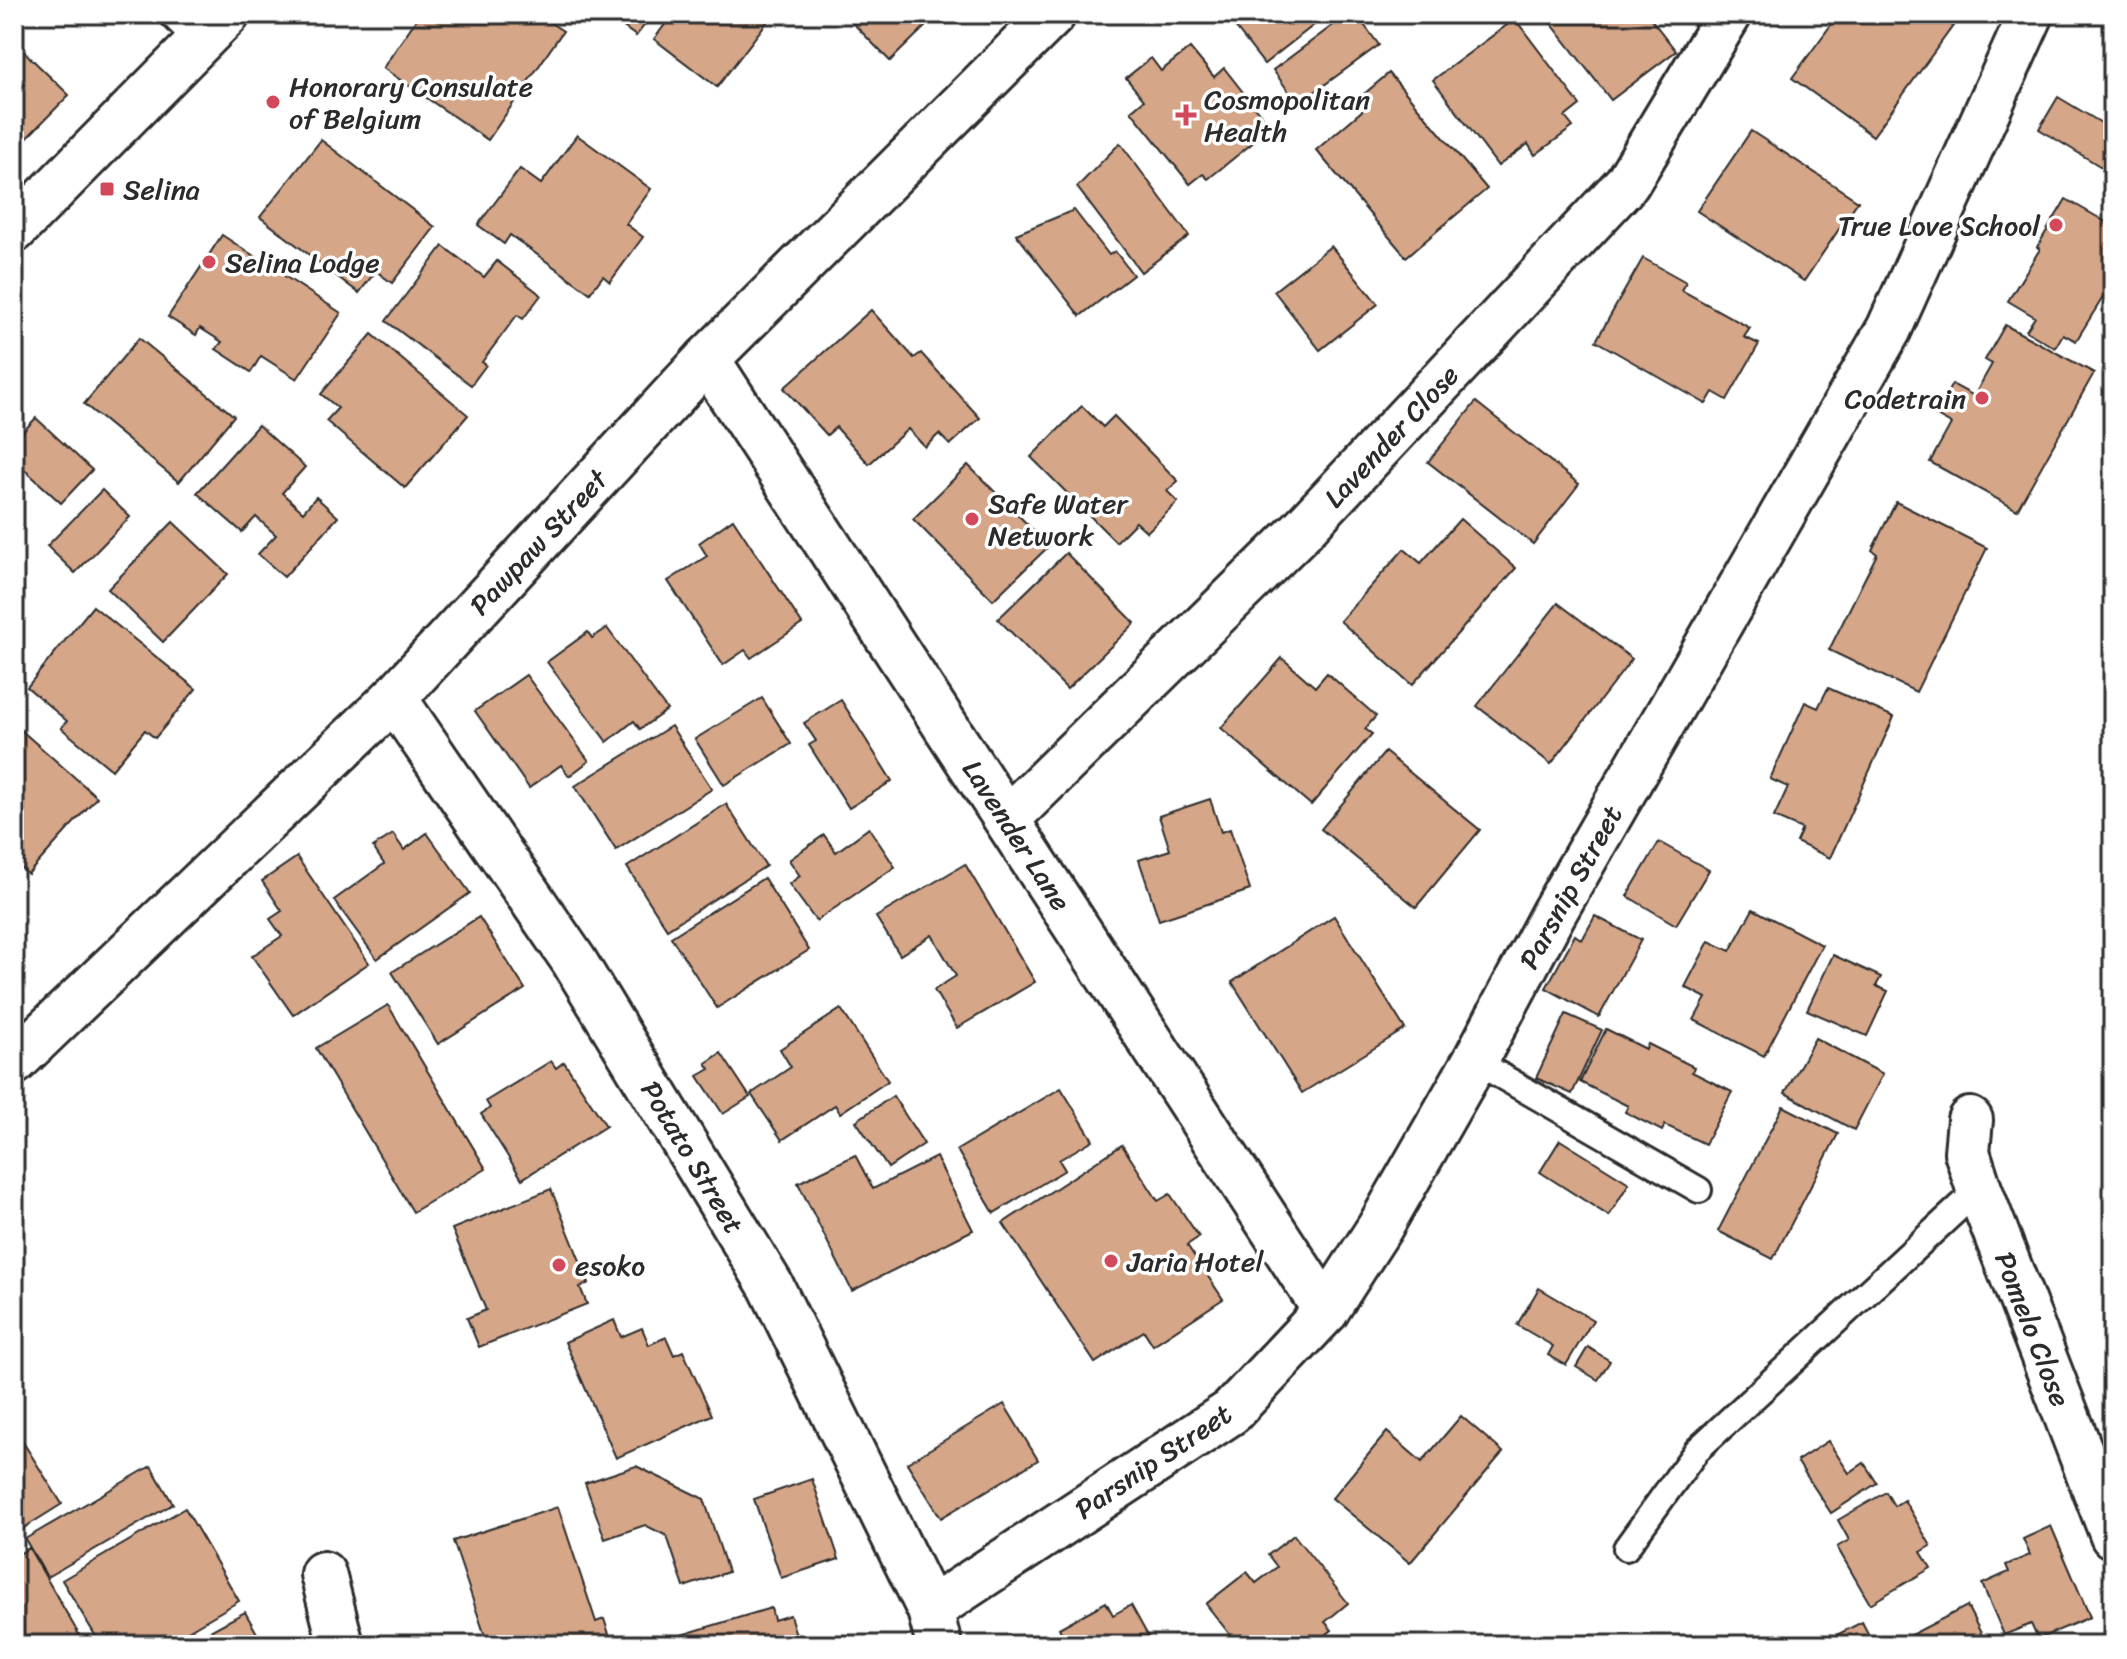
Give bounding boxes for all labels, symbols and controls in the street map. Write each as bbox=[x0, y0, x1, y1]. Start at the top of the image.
place label: Honorary Consulate of Belgium bbox=[289, 62, 533, 143]
place label: Cosmopolitan Health bbox=[1204, 75, 1370, 156]
marker: Honorary Consulate of Belgium bbox=[264, 93, 282, 111]
marker: Cosmopolitan Health bbox=[1175, 104, 1197, 126]
place label: Selina bbox=[123, 165, 200, 214]
marker: Selina bbox=[98, 180, 116, 198]
place label: True Love School bbox=[1838, 201, 2041, 250]
marker: True Love School bbox=[2047, 216, 2065, 234]
place label: Selina Lodge bbox=[225, 238, 380, 287]
marker: Selina Lodge bbox=[200, 253, 218, 271]
street label: Lavender Close bbox=[1311, 353, 1471, 520]
place label: Codetrain bbox=[1845, 374, 1966, 423]
marker: Codetrain bbox=[1973, 389, 1991, 407]
street label: Pawpaw Street bbox=[457, 456, 621, 627]
place label: Safe Water Network bbox=[988, 479, 1129, 560]
marker: Safe Water Network bbox=[963, 510, 981, 528]
street label: Lavender Lane bbox=[949, 749, 1084, 921]
street label: Parsnip Street bbox=[1505, 796, 1636, 979]
street label: Potato Street bbox=[627, 1071, 758, 1244]
place label: Jaria Hotel bbox=[1126, 1237, 1264, 1286]
place label: esoko bbox=[575, 1241, 645, 1290]
street label: Pomelo Close bbox=[1980, 1244, 2085, 1414]
marker: Jaria Hotel bbox=[1102, 1252, 1120, 1270]
marker: esoko bbox=[550, 1256, 568, 1274]
street label: Parsnip Street bbox=[1064, 1390, 1242, 1533]

